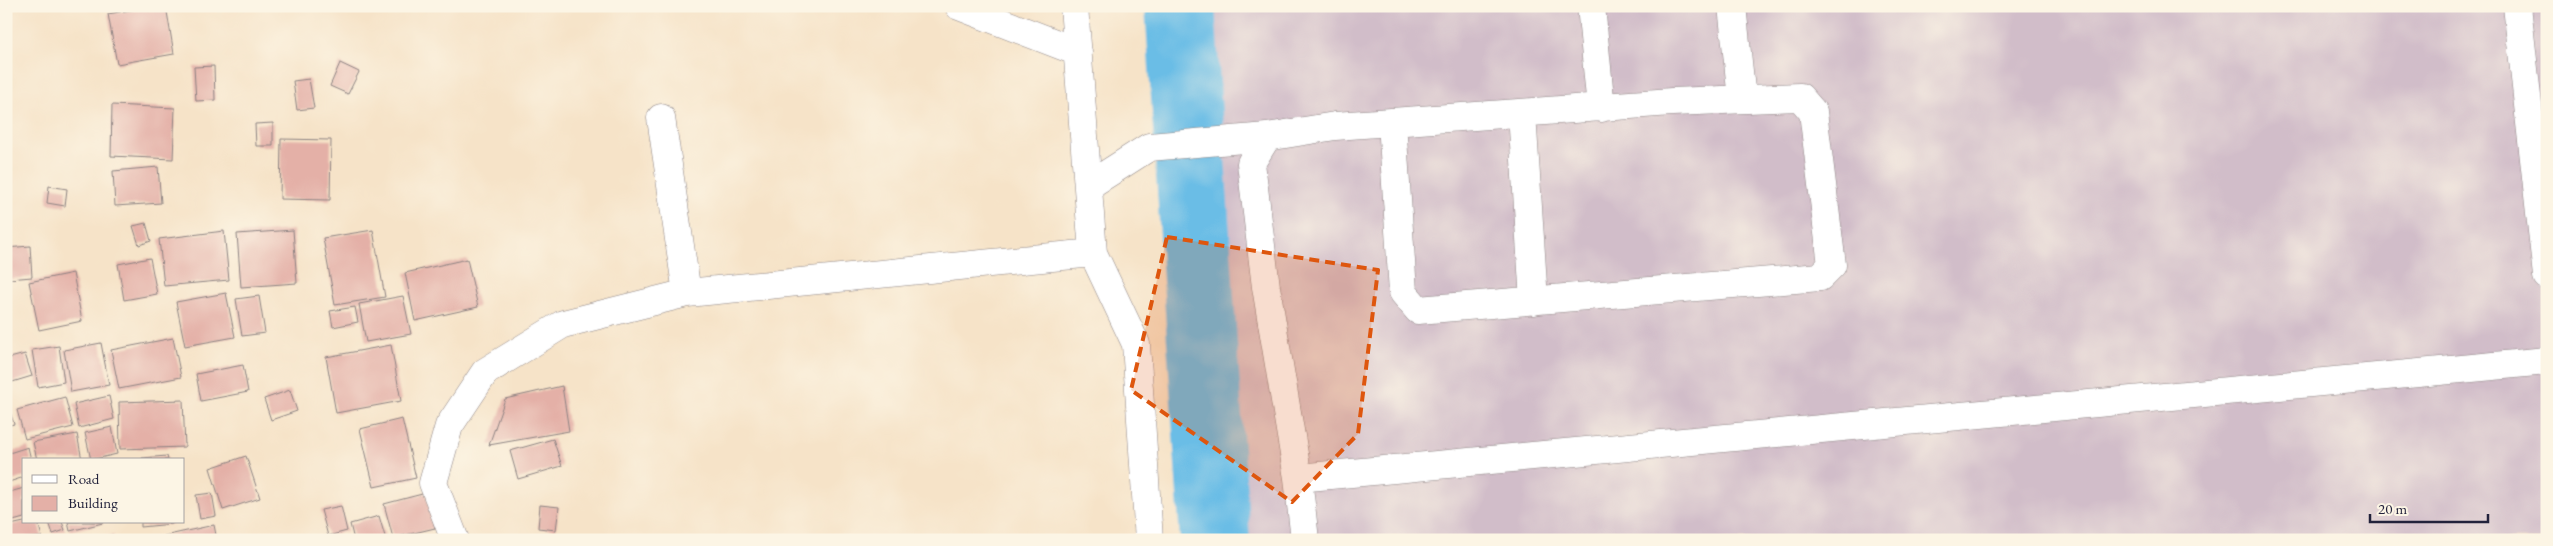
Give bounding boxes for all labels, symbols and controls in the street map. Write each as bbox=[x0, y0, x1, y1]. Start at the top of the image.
legend bbox=[22, 458, 185, 524]
text: Road bbox=[68, 469, 100, 488]
scale bar bbox=[2370, 491, 2488, 523]
text: Building bbox=[68, 493, 118, 512]
text: 20 m bbox=[2378, 499, 2407, 518]

